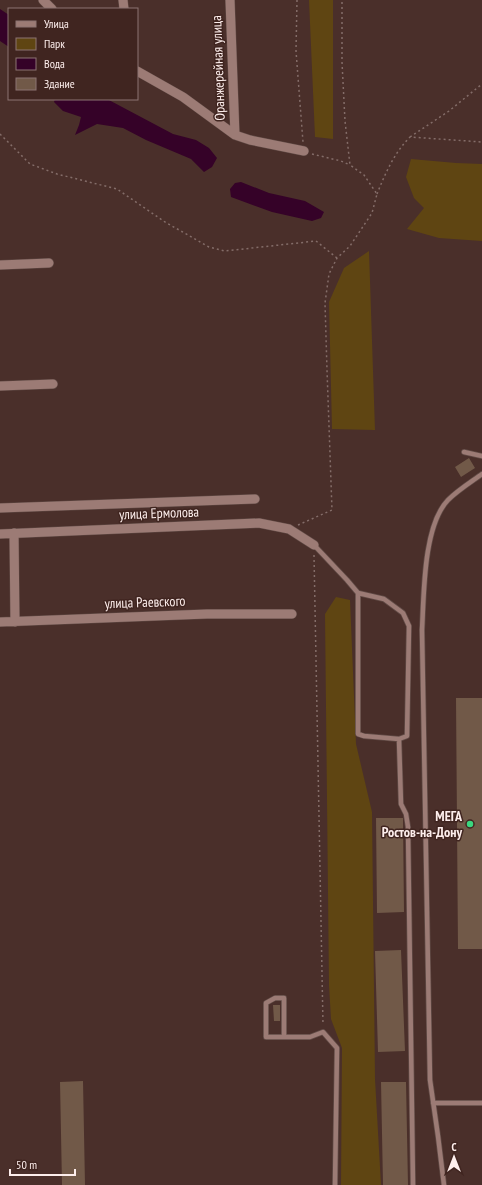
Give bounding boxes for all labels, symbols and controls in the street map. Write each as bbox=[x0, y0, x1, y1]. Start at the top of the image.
legend bbox=[8, 8, 138, 100]
street label: Оранжерейная улица bbox=[207, 15, 229, 121]
text: Улица bbox=[44, 16, 69, 31]
text: Парк bbox=[44, 36, 65, 51]
text: Вода bbox=[44, 56, 65, 71]
text: Здание bbox=[44, 76, 75, 91]
street label: улица Ермолова bbox=[119, 503, 199, 523]
street label: улица Раевского bbox=[104, 592, 186, 612]
place label: МЕГА Ростов-на-Дону bbox=[382, 807, 463, 841]
marker: МЕГА Ростов-на-Дону bbox=[465, 819, 475, 829]
north arrow bbox=[434, 1137, 474, 1177]
text: С bbox=[451, 1140, 457, 1154]
scale bar bbox=[10, 1151, 75, 1177]
text: 50 m bbox=[16, 1157, 37, 1172]

